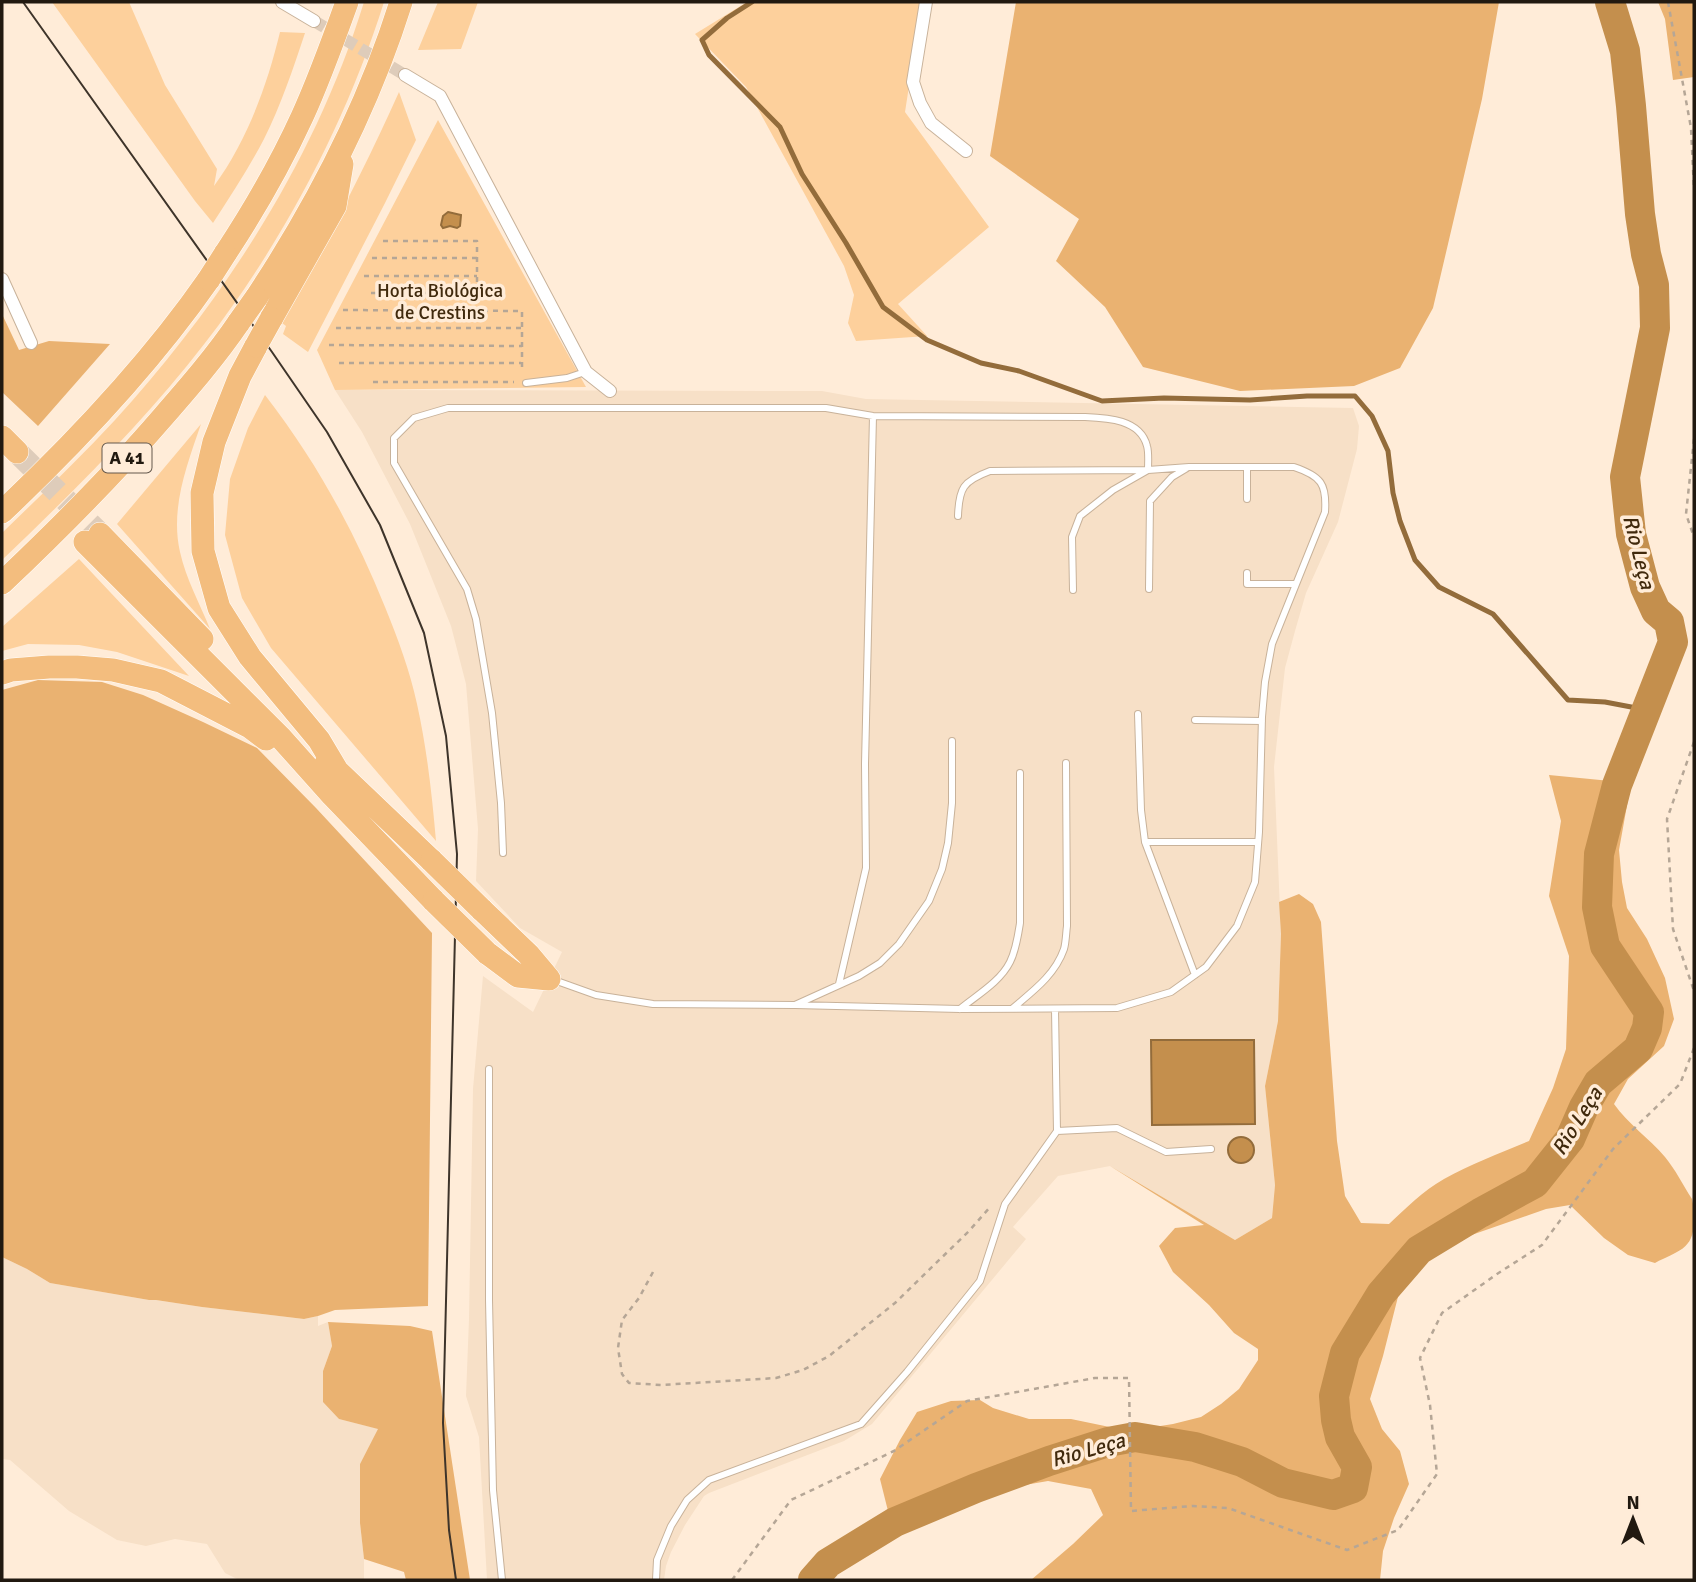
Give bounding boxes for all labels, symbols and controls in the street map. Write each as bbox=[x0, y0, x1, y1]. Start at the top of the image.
park label: Horta Biológica de Crestins bbox=[377, 279, 503, 325]
road number: A 41 bbox=[102, 444, 152, 472]
water label: Rio Leça bbox=[1617, 512, 1661, 593]
water label: Rio Leça bbox=[1546, 1081, 1609, 1160]
water label: Rio Leça bbox=[1048, 1427, 1129, 1473]
north arrow bbox=[1598, 1484, 1668, 1554]
text: N bbox=[1626, 1491, 1640, 1515]

